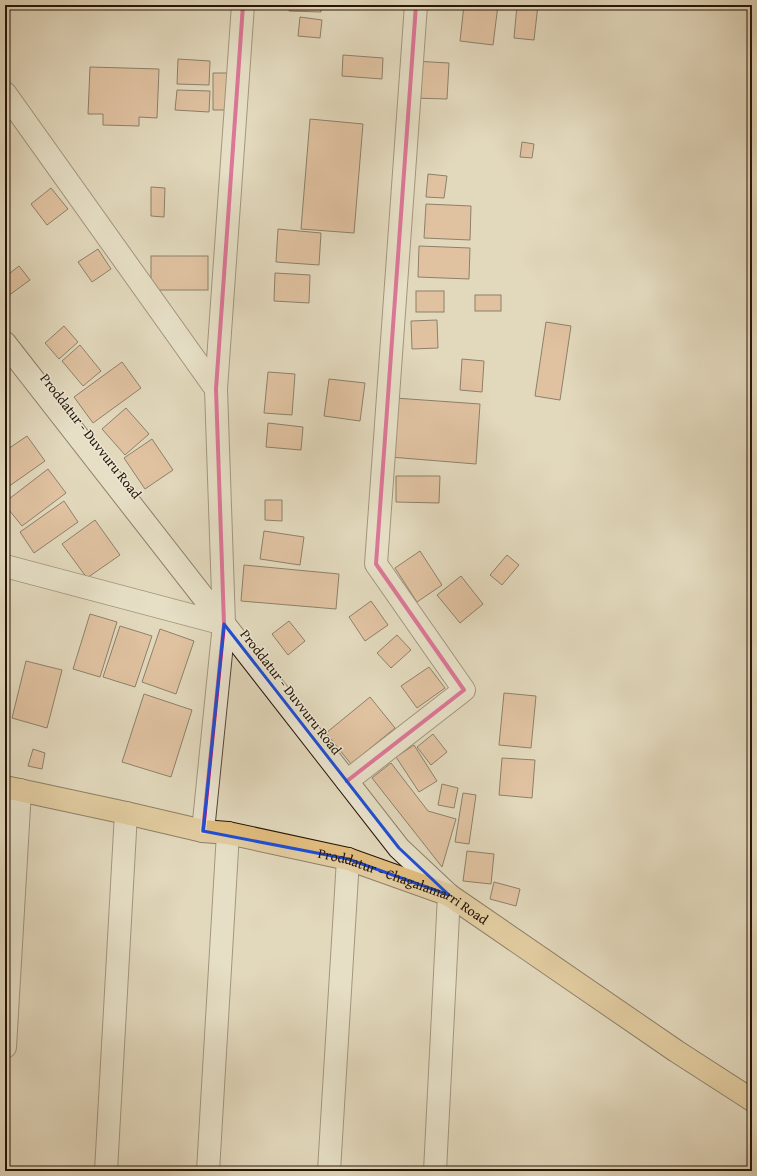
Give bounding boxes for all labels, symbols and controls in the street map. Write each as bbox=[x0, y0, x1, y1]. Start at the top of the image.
street label: Proddatur - Duvvuru Road bbox=[36, 369, 147, 503]
street label: Proddatur - Duvvuru Road bbox=[236, 625, 347, 759]
street label: Proddatur - Chagalamarri Road bbox=[316, 843, 493, 929]

